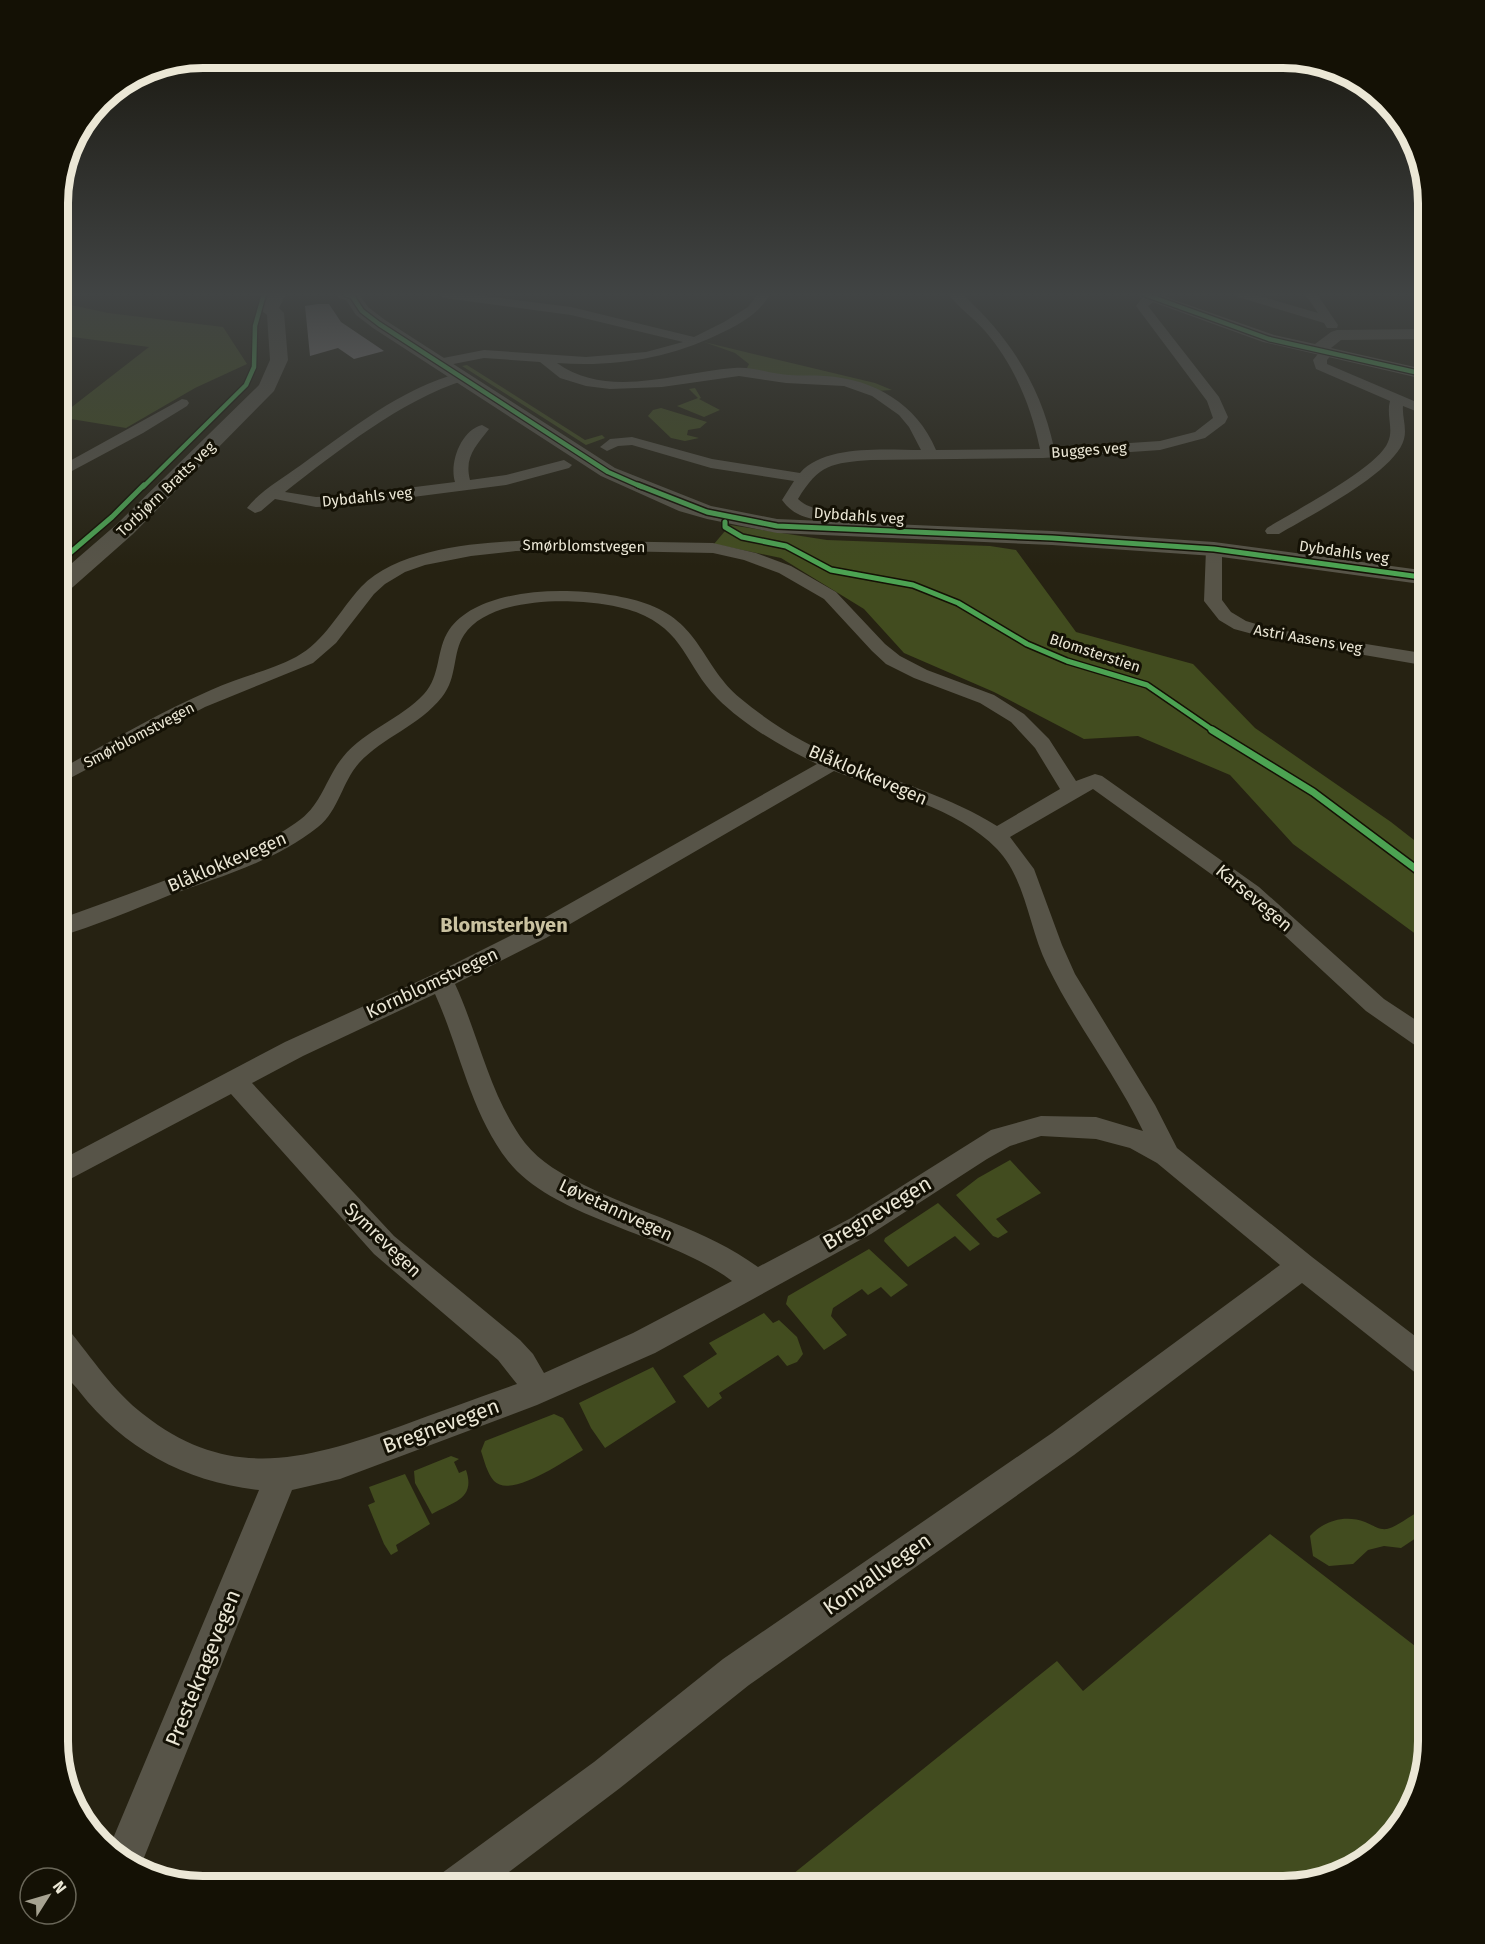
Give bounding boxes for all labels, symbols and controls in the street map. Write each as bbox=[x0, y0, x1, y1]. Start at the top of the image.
street label: Torbjørn Bratts veg bbox=[113, 437, 219, 540]
street label: Bugges veg bbox=[1051, 438, 1128, 462]
street label: Dybdahls veg bbox=[321, 483, 413, 511]
street label: Dybdahls veg bbox=[813, 504, 905, 528]
street label: Smørblomstvegen bbox=[522, 536, 646, 556]
street label: Dybdahls veg bbox=[1298, 537, 1390, 567]
street label: Astri Aasens veg bbox=[1252, 621, 1364, 657]
street label: Blomsterstien bbox=[1047, 630, 1143, 676]
street label: Smørblomstvegen bbox=[81, 698, 197, 772]
street label: Blåklokkevegen bbox=[805, 740, 931, 810]
street label: Blåklokkevegen bbox=[164, 827, 290, 897]
street label: Karsevegen bbox=[1211, 860, 1297, 936]
district label: Blomsterbyen bbox=[440, 913, 568, 937]
street label: Kornblomstvegen bbox=[363, 943, 501, 1023]
street label: Bregnevegen bbox=[818, 1170, 936, 1256]
street label: Løvetannvegen bbox=[556, 1174, 676, 1246]
street label: Symrevegen bbox=[340, 1198, 426, 1282]
street label: Bregnevegen bbox=[379, 1393, 503, 1459]
street label: Konvallvegen bbox=[818, 1527, 936, 1621]
street label: Prestekragevegen bbox=[160, 1586, 246, 1750]
north arrow bbox=[18, 1866, 78, 1926]
text: N bbox=[49, 1877, 70, 1897]

